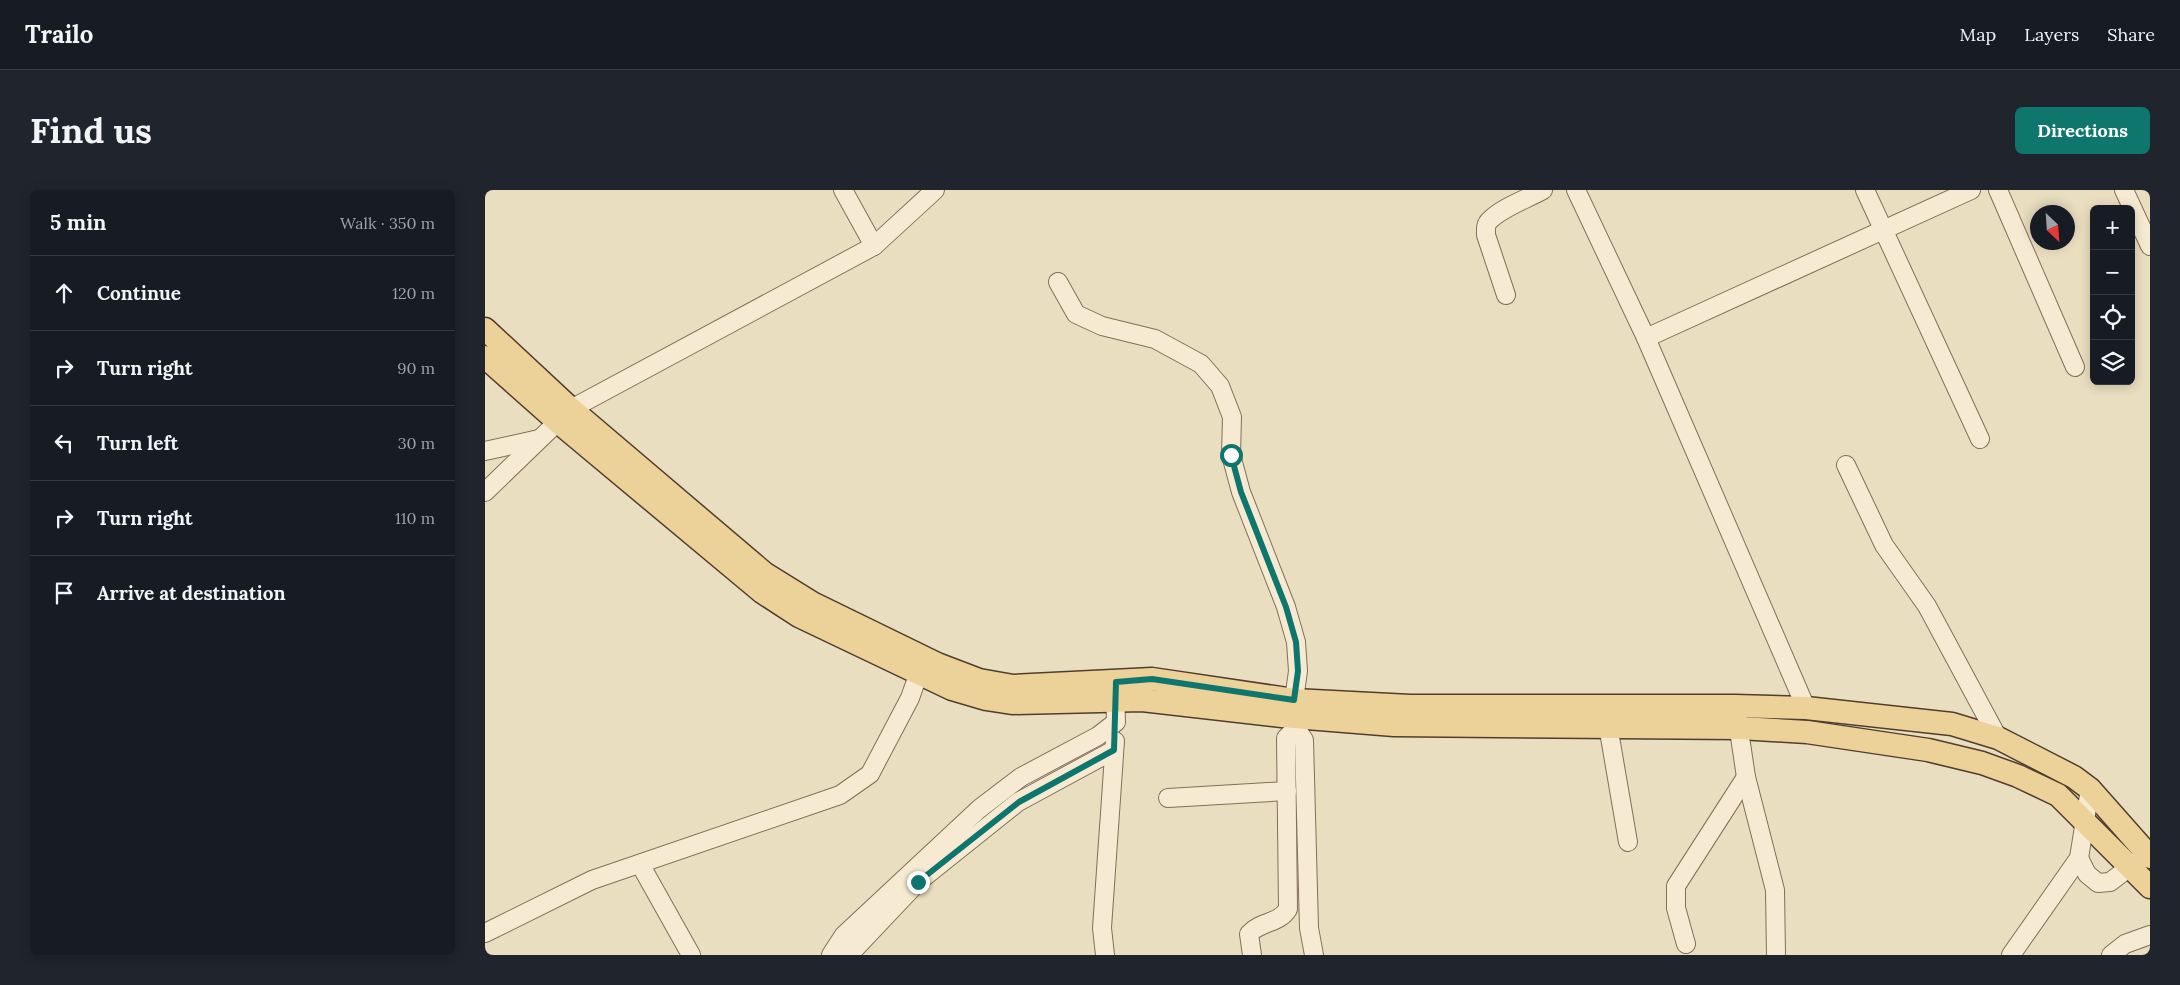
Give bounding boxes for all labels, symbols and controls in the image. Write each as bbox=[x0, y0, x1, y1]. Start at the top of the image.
text: Trailo bbox=[25, 19, 93, 50]
text: Map bbox=[1960, 23, 1996, 46]
text: Layers bbox=[2024, 23, 2079, 46]
text: Share bbox=[2107, 23, 2155, 46]
button: Directions bbox=[2015, 107, 2150, 154]
text: Find us bbox=[30, 108, 152, 153]
north arrow bbox=[2030, 205, 2075, 250]
map controls bbox=[2090, 205, 2135, 385]
button: + bbox=[2090, 205, 2135, 250]
text: 5 min bbox=[50, 209, 106, 236]
text: Walk · 350 m bbox=[340, 213, 435, 233]
button: − bbox=[2090, 250, 2135, 295]
icon: ahead bbox=[50, 279, 78, 307]
text: Continue bbox=[97, 281, 181, 305]
text: 120 m bbox=[392, 283, 435, 303]
button: locate bbox=[2090, 295, 2135, 340]
button: layers bbox=[2090, 340, 2135, 385]
icon: right bbox=[50, 354, 78, 382]
text: Turn right bbox=[97, 356, 193, 380]
text: 90 m bbox=[397, 358, 435, 378]
icon: left bbox=[50, 429, 78, 457]
text: Turn left bbox=[97, 431, 178, 455]
text: 30 m bbox=[398, 433, 435, 453]
route start bbox=[1220, 444, 1243, 467]
icon: right bbox=[50, 504, 78, 532]
text: Turn right bbox=[97, 506, 193, 530]
text: 110 m bbox=[395, 508, 435, 528]
icon: arrive bbox=[50, 579, 78, 607]
text: Arrive at destination bbox=[97, 581, 286, 605]
route end bbox=[907, 871, 930, 894]

